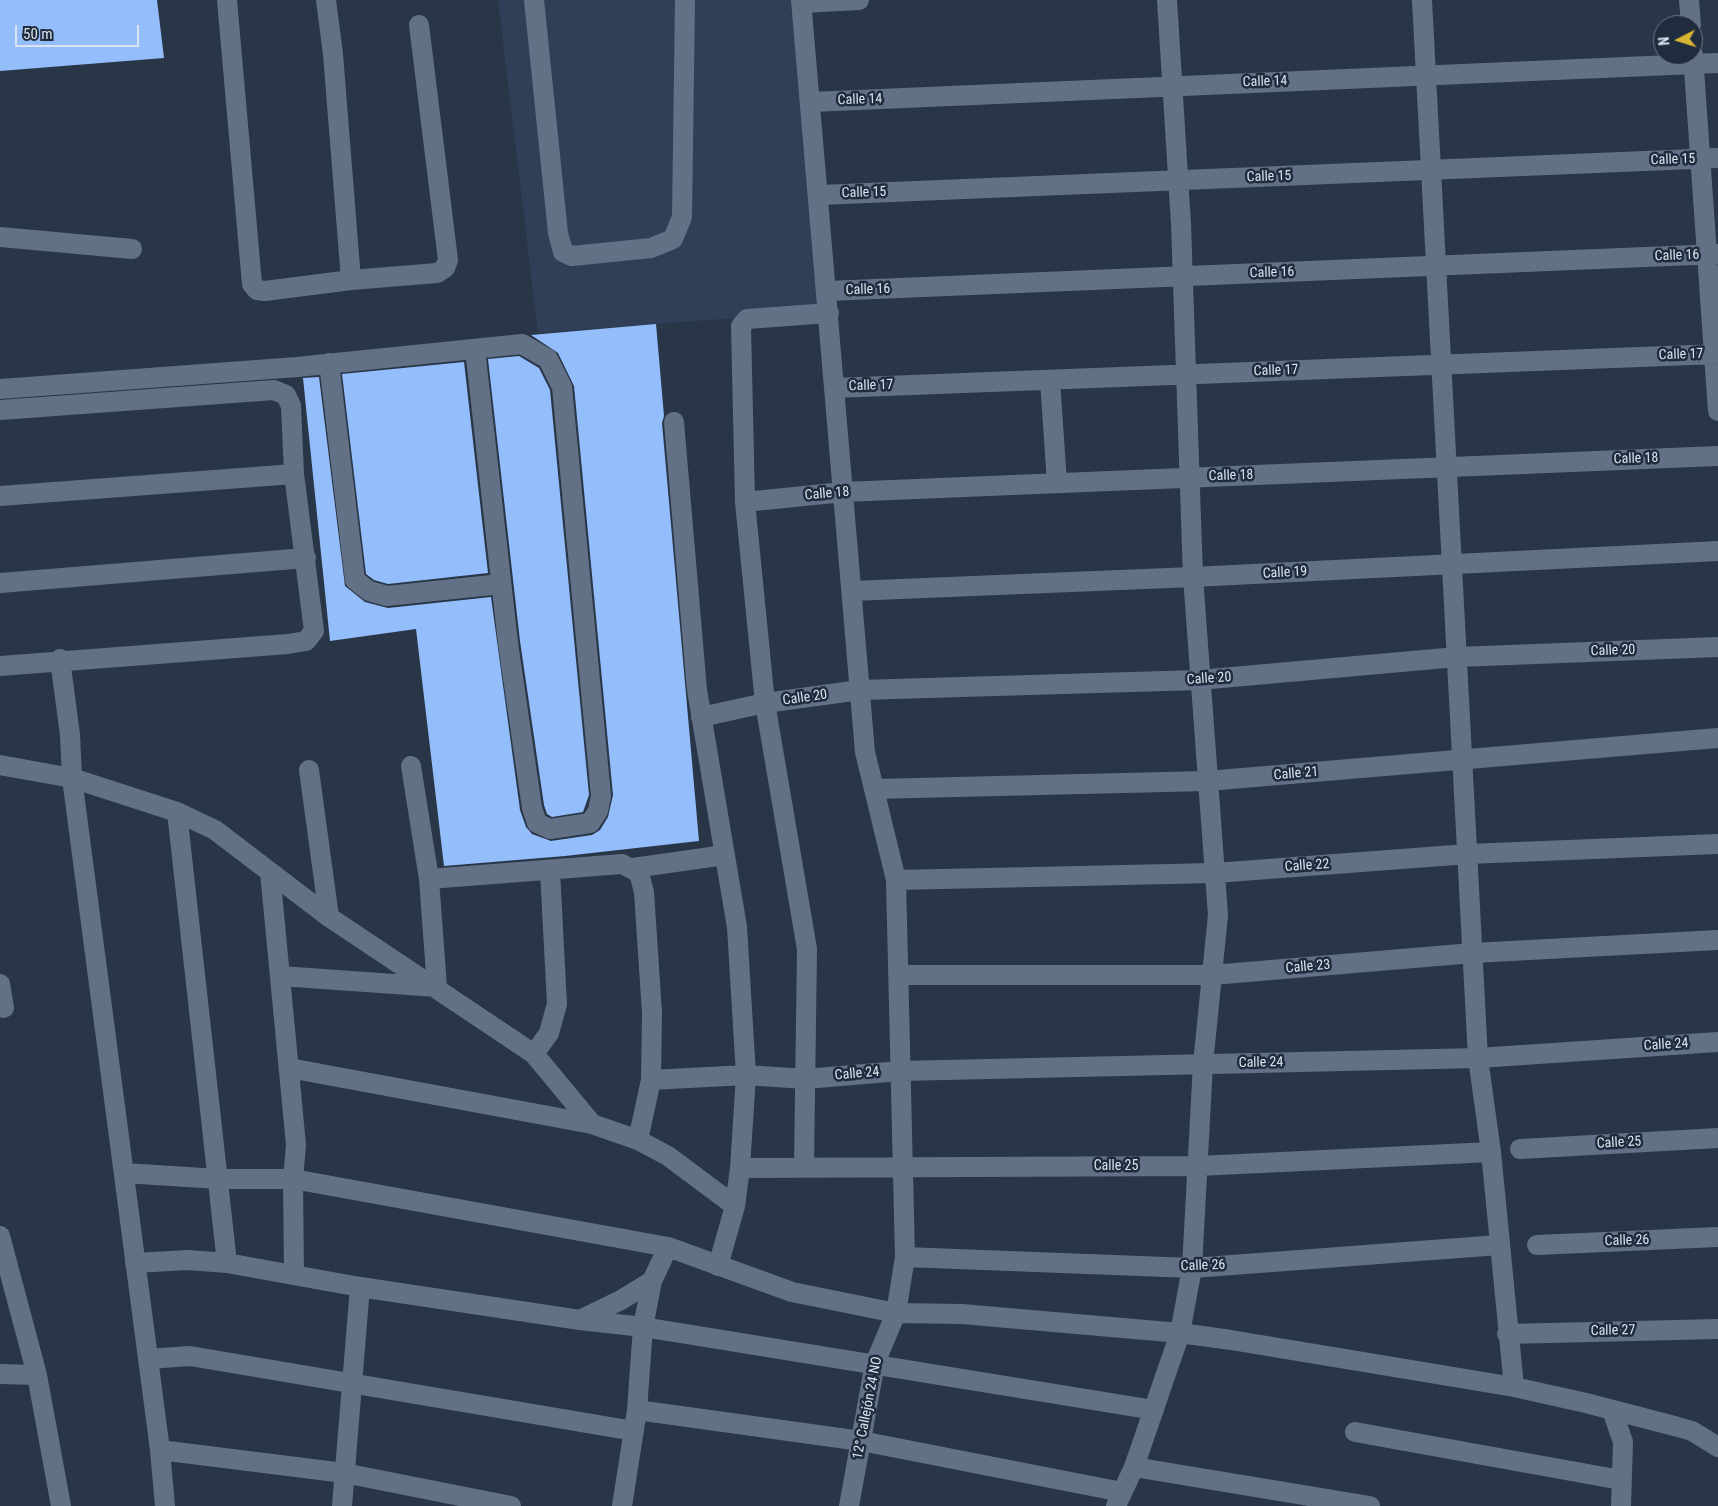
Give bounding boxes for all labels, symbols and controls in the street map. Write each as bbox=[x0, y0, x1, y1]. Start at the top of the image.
scale bar bbox=[18, 15, 141, 47]
north arrow bbox=[1653, 15, 1703, 65]
text: 50 m bbox=[23, 25, 53, 43]
text: N bbox=[1656, 36, 1672, 46]
street label: Calle 14 bbox=[1242, 73, 1288, 91]
street label: Calle 14 bbox=[837, 91, 883, 109]
street label: Calle 15 bbox=[1650, 151, 1696, 169]
street label: Calle 15 bbox=[1246, 168, 1292, 186]
street label: Calle 15 bbox=[841, 184, 887, 202]
street label: Calle 16 bbox=[1654, 247, 1700, 265]
street label: Calle 16 bbox=[1249, 264, 1295, 282]
street label: Calle 16 bbox=[845, 281, 891, 299]
street label: Calle 17 bbox=[1658, 346, 1704, 364]
street label: Calle 17 bbox=[1253, 362, 1299, 380]
street label: Calle 17 bbox=[848, 377, 894, 395]
street label: Calle 18 bbox=[1613, 450, 1659, 468]
street label: Calle 18 bbox=[1208, 467, 1254, 485]
street label: Calle 18 bbox=[804, 484, 850, 504]
street label: Calle 19 bbox=[1262, 563, 1308, 583]
street label: Calle 20 bbox=[1590, 642, 1636, 660]
street label: Calle 20 bbox=[1186, 669, 1232, 689]
street label: Calle 20 bbox=[782, 687, 828, 709]
street label: Calle 21 bbox=[1273, 764, 1319, 784]
street label: Calle 22 bbox=[1284, 856, 1330, 876]
street label: Calle 23 bbox=[1285, 957, 1331, 977]
street label: Calle 24 bbox=[1643, 1035, 1689, 1055]
street label: Calle 24 bbox=[1239, 1054, 1283, 1072]
street label: Calle 24 bbox=[834, 1064, 880, 1084]
street label: Calle 25 bbox=[1596, 1133, 1642, 1153]
street label: Calle 25 bbox=[1094, 1158, 1138, 1174]
street label: Calle 26 bbox=[1604, 1232, 1650, 1250]
street label: Calle 26 bbox=[1180, 1257, 1226, 1275]
street label: Calle 27 bbox=[1591, 1322, 1635, 1340]
street label: 12° Callejón 24 NO bbox=[850, 1355, 886, 1461]

